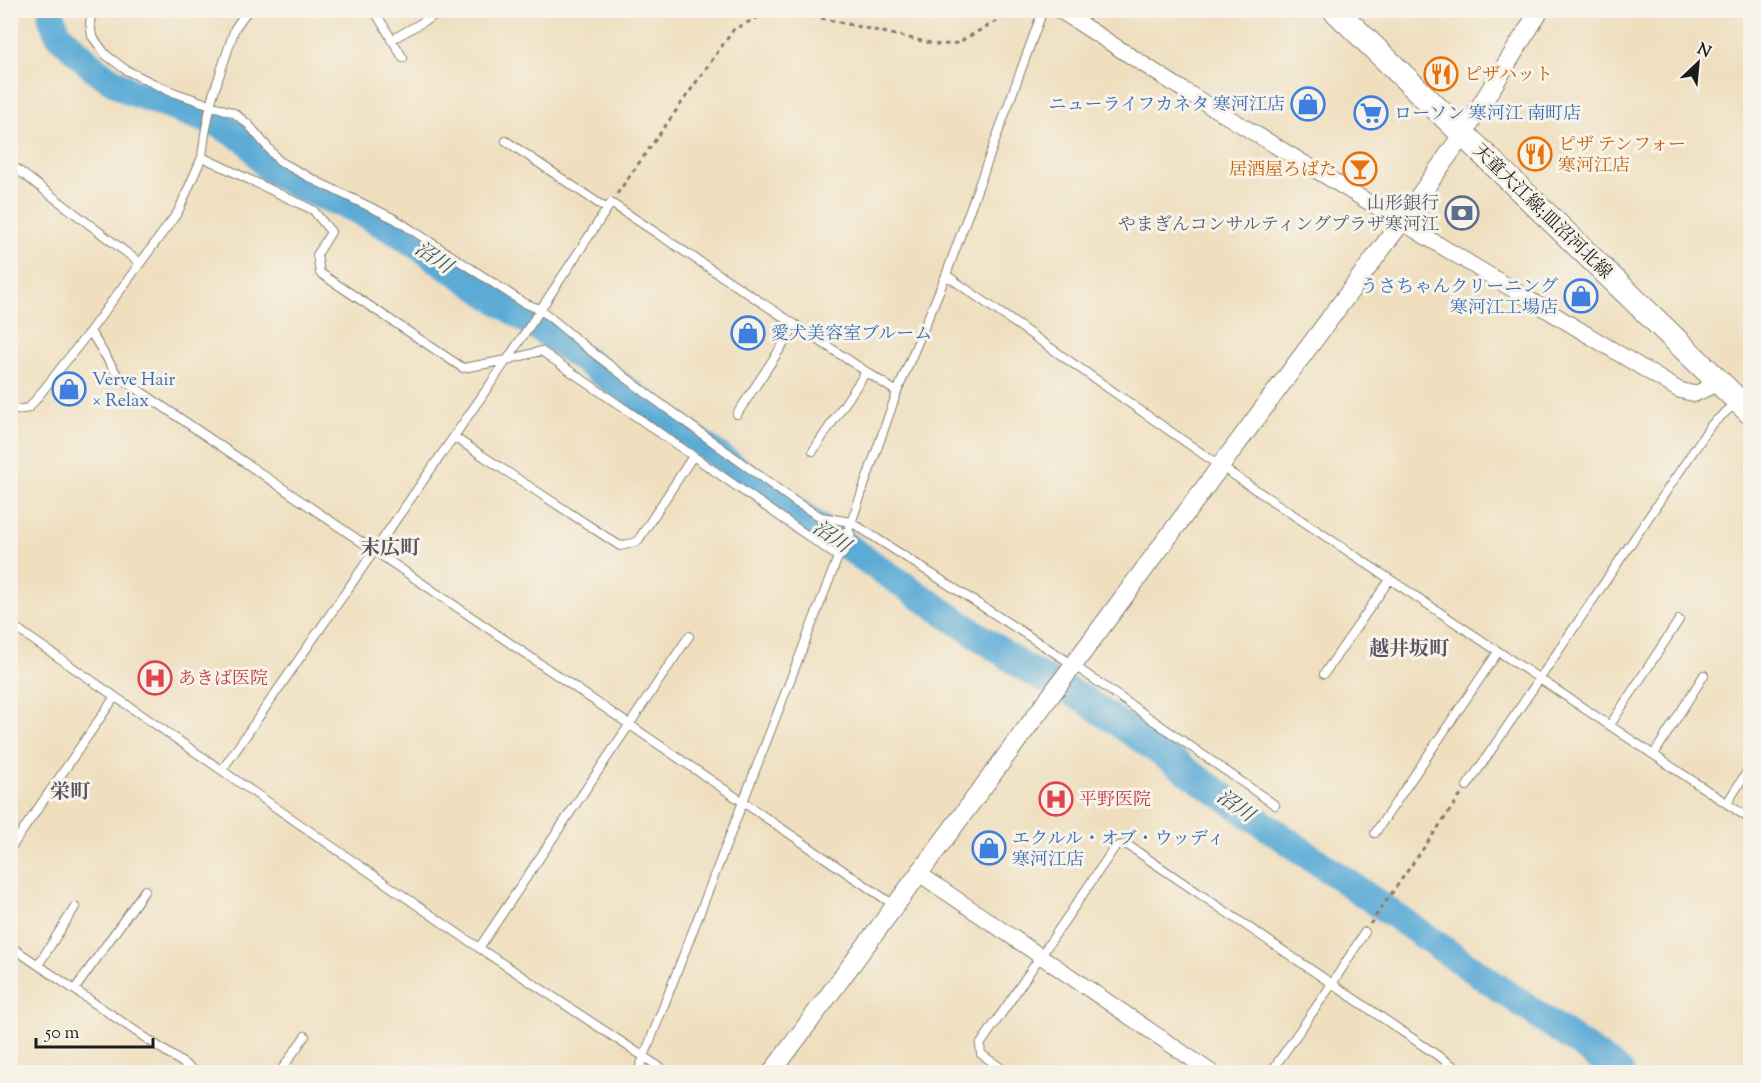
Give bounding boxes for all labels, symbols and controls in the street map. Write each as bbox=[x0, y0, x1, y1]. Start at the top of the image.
north arrow bbox=[1668, 33, 1728, 93]
text: N bbox=[1693, 39, 1714, 65]
restaurant icon: ピザハット bbox=[1423, 56, 1459, 92]
place label: ピザハット bbox=[1464, 63, 1553, 89]
shop icon: ニューライフカネタ 寒河江店 bbox=[1290, 86, 1326, 122]
place label: ニューライフカネタ 寒河江店 bbox=[1048, 93, 1285, 119]
supermarket icon: ローソン 寒河江 南町店 bbox=[1353, 95, 1389, 131]
place label: ローソン 寒河江 南町店 bbox=[1394, 102, 1581, 128]
place label: ピザ テンフォー 寒河江店 bbox=[1558, 133, 1686, 180]
restaurant icon: ピザ テンフォー 寒河江店 bbox=[1517, 136, 1553, 172]
street label: 天童大江線;皿沼河北線 bbox=[1466, 139, 1617, 286]
bar icon: 居酒屋ろばた bbox=[1342, 151, 1378, 187]
place label: 居酒屋ろばた bbox=[1229, 158, 1337, 184]
place label: 山形銀行 やまぎんコンサルティングプラザ寒河江 bbox=[1118, 192, 1439, 239]
bank icon: 山形銀行 やまぎんコンサルティングプラザ寒河江 bbox=[1444, 195, 1480, 231]
water label: 沼川 bbox=[408, 236, 459, 283]
place label: うさちゃんクリーニング 寒河江工場店 bbox=[1360, 275, 1558, 322]
shop icon: うさちゃんクリーニング 寒河江工場店 bbox=[1563, 278, 1599, 314]
shop icon: 愛犬美容室ブルーム bbox=[730, 315, 766, 351]
place label: 愛犬美容室ブルーム bbox=[771, 322, 932, 348]
place label: Verve Hair × Relax bbox=[92, 368, 176, 415]
shop icon: Verve Hair × Relax bbox=[51, 371, 87, 407]
water label: 沼川 bbox=[806, 515, 857, 562]
district label: 末広町 bbox=[360, 535, 421, 564]
district label: 越井坂町 bbox=[1369, 636, 1450, 665]
hospital icon: あきば医院 bbox=[137, 660, 173, 696]
place label: あきば医院 bbox=[178, 667, 268, 693]
district label: 栄町 bbox=[50, 779, 91, 808]
hospital icon: 平野医院 bbox=[1038, 781, 1074, 817]
water label: 沼川 bbox=[1210, 784, 1261, 832]
place label: 平野医院 bbox=[1079, 788, 1151, 814]
place label: エクルル・オブ・ウッディ 寒河江店 bbox=[1012, 827, 1225, 874]
shop icon: エクルル・オブ・ウッディ 寒河江店 bbox=[971, 830, 1007, 866]
scale bar bbox=[36, 1011, 153, 1049]
text: 50 m bbox=[44, 1021, 80, 1047]

